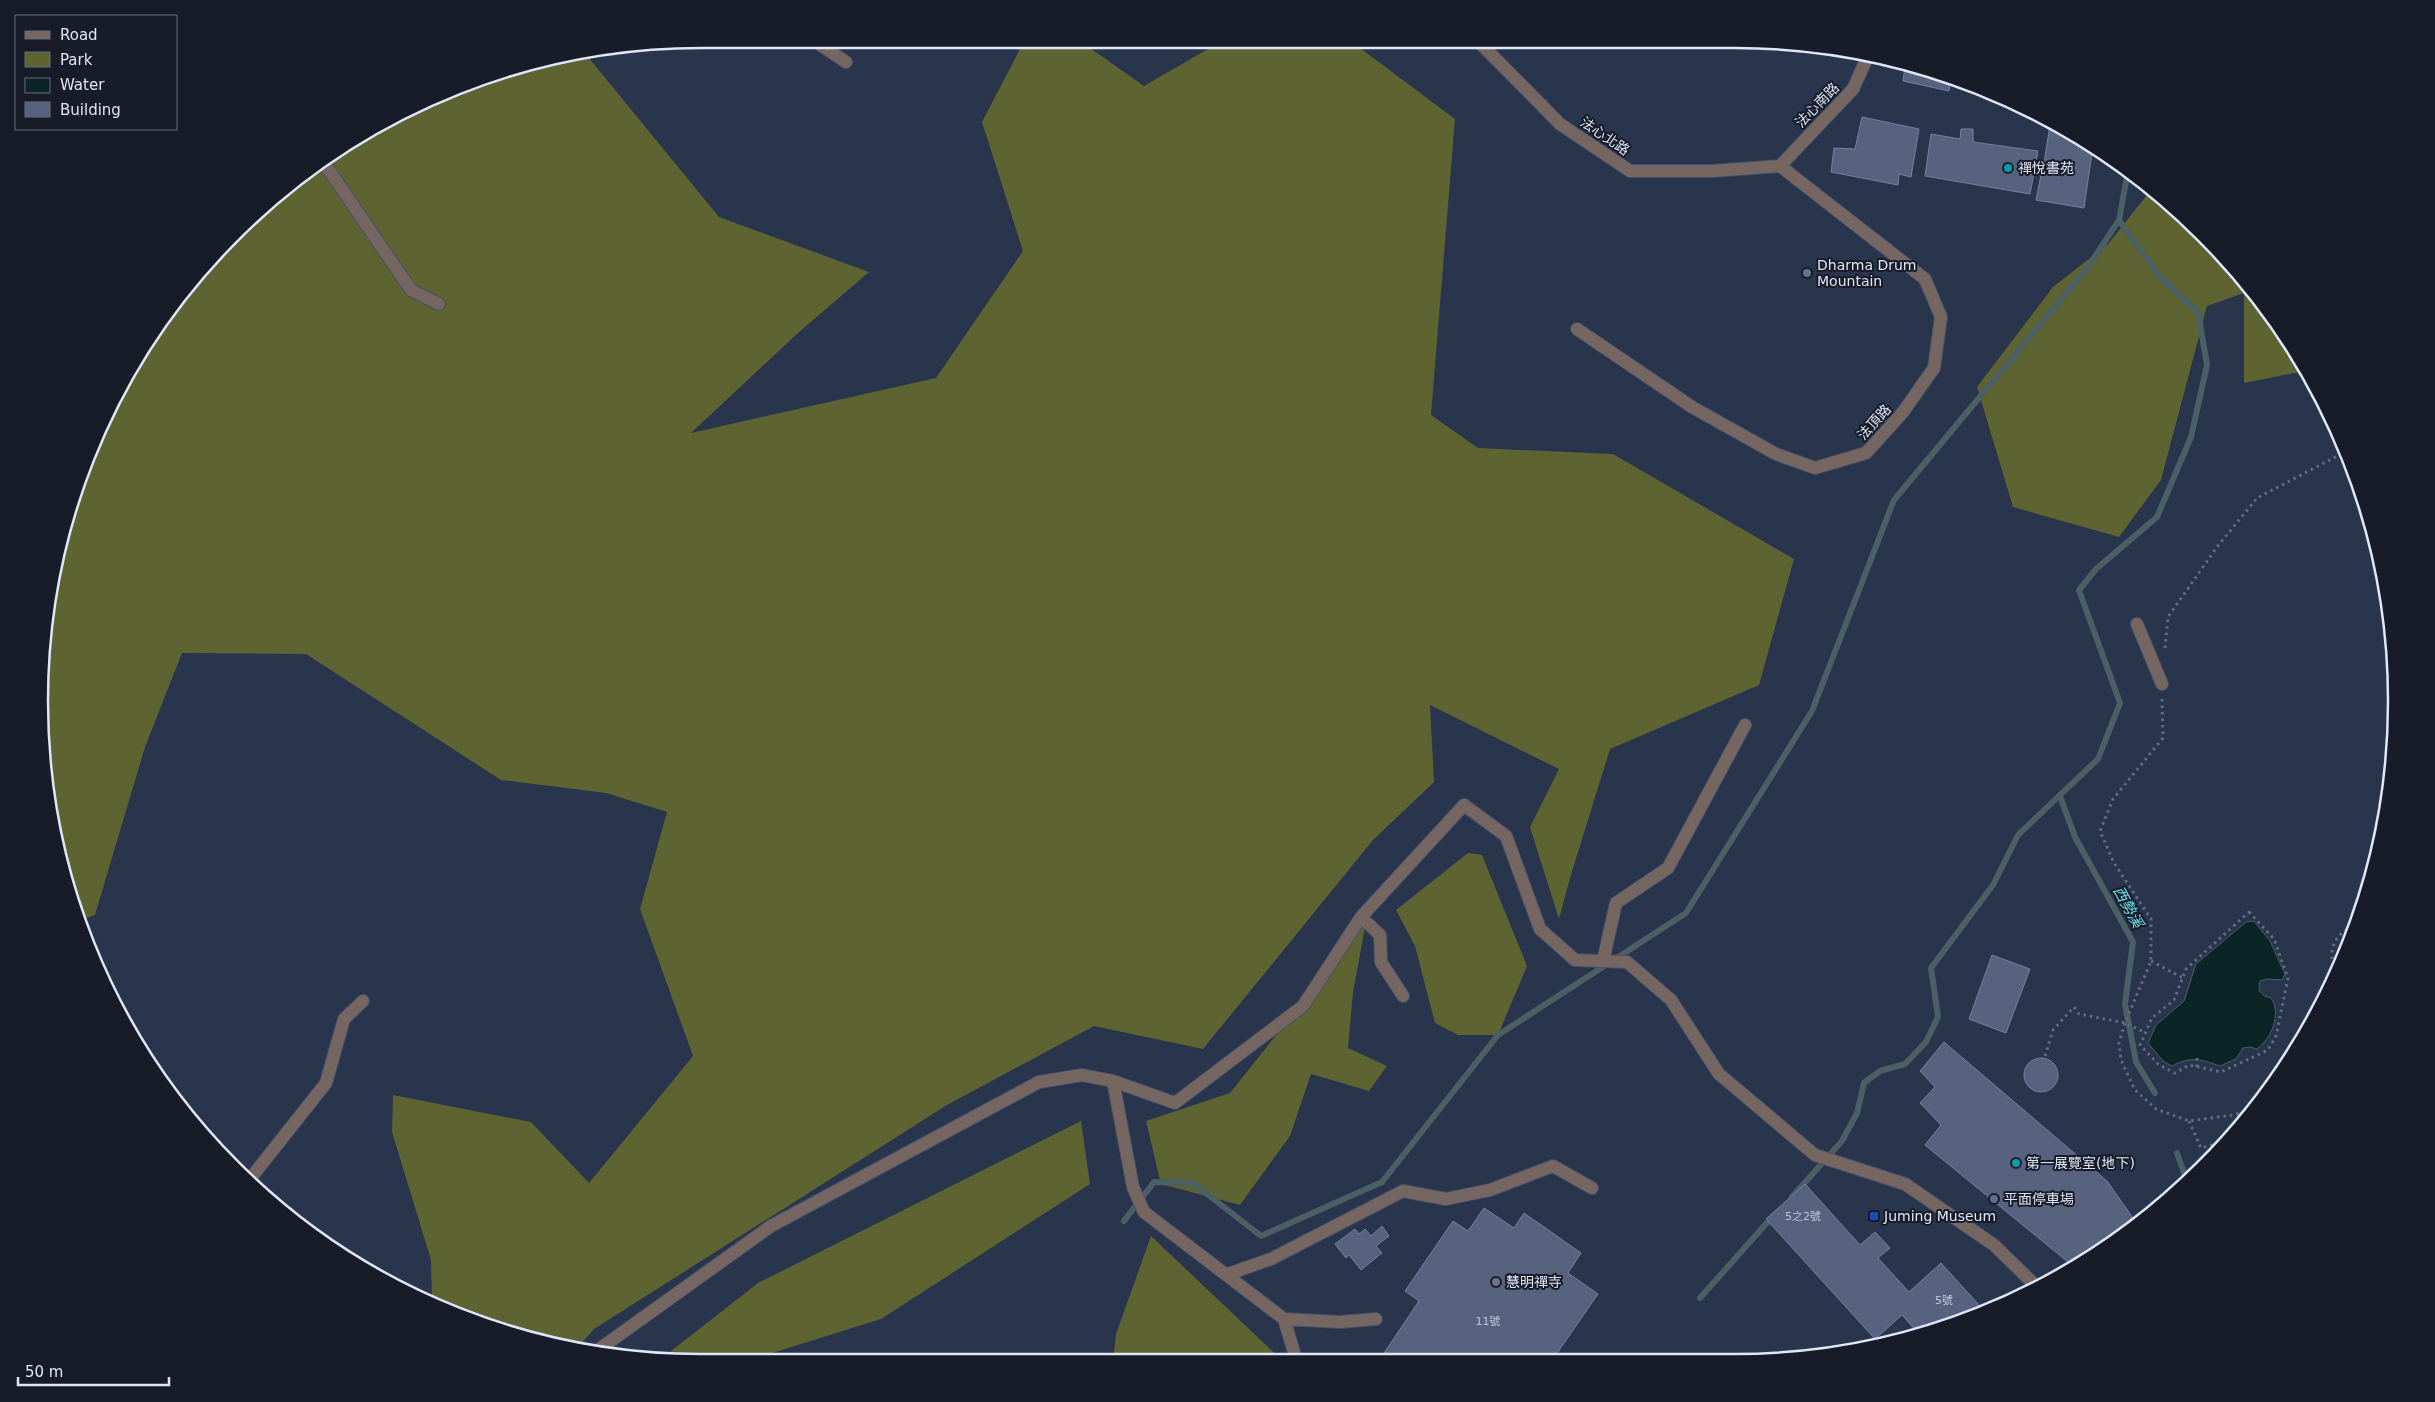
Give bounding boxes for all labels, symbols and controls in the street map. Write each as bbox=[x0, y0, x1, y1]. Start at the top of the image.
legend bbox=[15, 15, 178, 130]
text: Road bbox=[60, 26, 98, 44]
text: Park bbox=[60, 51, 93, 69]
text: Water bbox=[60, 76, 105, 94]
street label: 法心南路 bbox=[1792, 79, 1842, 131]
text: Building bbox=[60, 101, 121, 119]
street label: 法心北路 bbox=[1577, 114, 1633, 158]
place label: 禪悅書苑 bbox=[2018, 160, 2074, 176]
marker: 禪悅書苑 bbox=[2002, 162, 2014, 174]
place label: Dharma Drum Mountain bbox=[1817, 257, 1916, 289]
marker: Dharma Drum Mountain bbox=[1801, 267, 1813, 279]
street label: 法頂路 bbox=[1854, 401, 1894, 443]
water label: 西勢溪 bbox=[2109, 883, 2148, 933]
place label: 第一展覽室(地下) bbox=[2026, 1155, 2135, 1171]
marker: 第一展覽室(地下) bbox=[2010, 1157, 2022, 1169]
place label: 平面停車場 bbox=[2004, 1191, 2074, 1207]
marker: 平面停車場 bbox=[1988, 1193, 2000, 1205]
place label: Juming Museum bbox=[1883, 1208, 1996, 1224]
house number: 5之2號 bbox=[1785, 1210, 1821, 1223]
marker: Juming Museum bbox=[1868, 1210, 1880, 1222]
place label: 慧明禪寺 bbox=[1506, 1274, 1562, 1290]
marker: 慧明禪寺 bbox=[1490, 1276, 1502, 1288]
house number: 5號 bbox=[1935, 1294, 1953, 1307]
house number: 11號 bbox=[1476, 1315, 1501, 1328]
scale bar bbox=[18, 1354, 169, 1386]
text: 50 m bbox=[25, 1363, 63, 1381]

